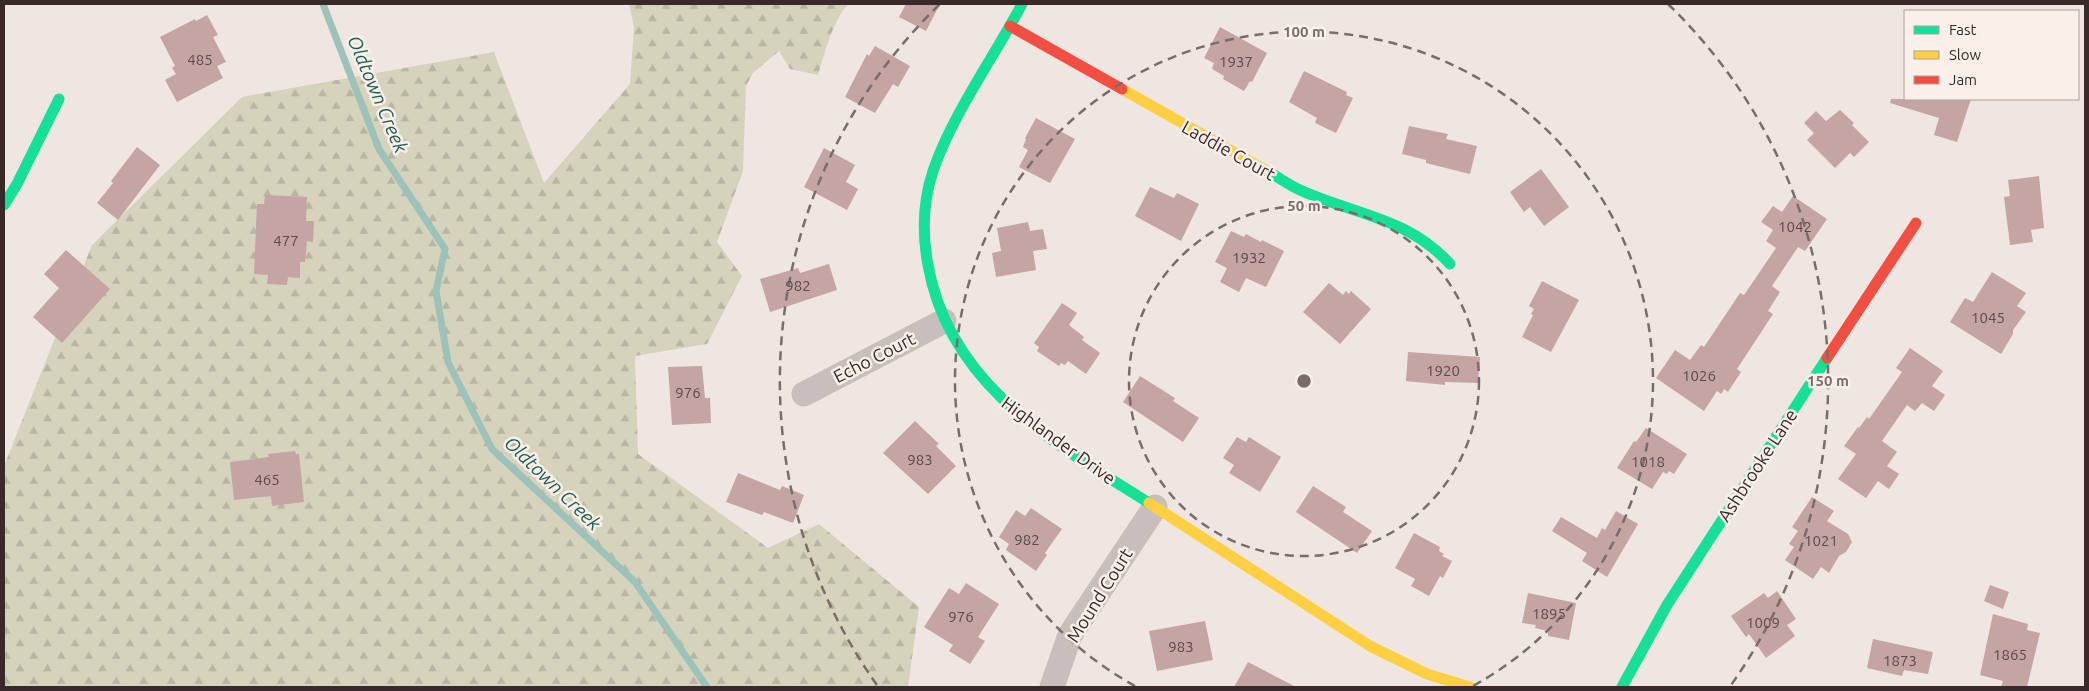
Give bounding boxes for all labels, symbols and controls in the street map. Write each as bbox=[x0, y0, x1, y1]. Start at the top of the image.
legend bbox=[1904, 10, 2079, 100]
text: Fast bbox=[1949, 21, 1977, 38]
text: 100 m bbox=[1283, 23, 1325, 40]
water label: Oldtown Creek bbox=[343, 32, 413, 156]
text: Slow bbox=[1949, 46, 1982, 63]
house number: 485 bbox=[187, 51, 213, 68]
house number: 1937 bbox=[1219, 53, 1253, 70]
text: Jam bbox=[1949, 71, 1977, 88]
street label: Laddie Court bbox=[1179, 116, 1279, 184]
text: 50 m bbox=[1287, 197, 1321, 214]
house number: 1042 bbox=[1778, 218, 1812, 235]
house number: 477 bbox=[273, 232, 299, 249]
house number: 1932 bbox=[1232, 249, 1266, 266]
house number: 982 bbox=[785, 277, 811, 294]
house number: 1045 bbox=[1971, 309, 2005, 326]
street label: Echo Court bbox=[830, 328, 918, 386]
house number: 1920 bbox=[1426, 362, 1460, 379]
house number: 1026 bbox=[1682, 367, 1716, 384]
centre of rings bbox=[1295, 372, 1313, 390]
text: 150 m bbox=[1807, 372, 1849, 389]
house number: 976 bbox=[675, 384, 701, 401]
street label: Highlander Drive bbox=[998, 392, 1120, 488]
street label: Ashbrooke Lane bbox=[1713, 405, 1801, 525]
water label: Oldtown Creek bbox=[500, 431, 606, 535]
house number: 983 bbox=[907, 451, 933, 468]
house number: 1018 bbox=[1631, 453, 1665, 470]
house number: 465 bbox=[254, 471, 280, 488]
house number: 982 bbox=[1014, 531, 1040, 548]
house number: 1021 bbox=[1804, 532, 1838, 549]
street label: Mound Court bbox=[1062, 544, 1136, 646]
house number: 1895 bbox=[1532, 605, 1566, 622]
house number: 976 bbox=[948, 608, 974, 625]
house number: 1009 bbox=[1746, 614, 1780, 631]
house number: 983 bbox=[1168, 638, 1194, 655]
house number: 1865 bbox=[1993, 646, 2027, 663]
house number: 1873 bbox=[1883, 652, 1917, 669]

